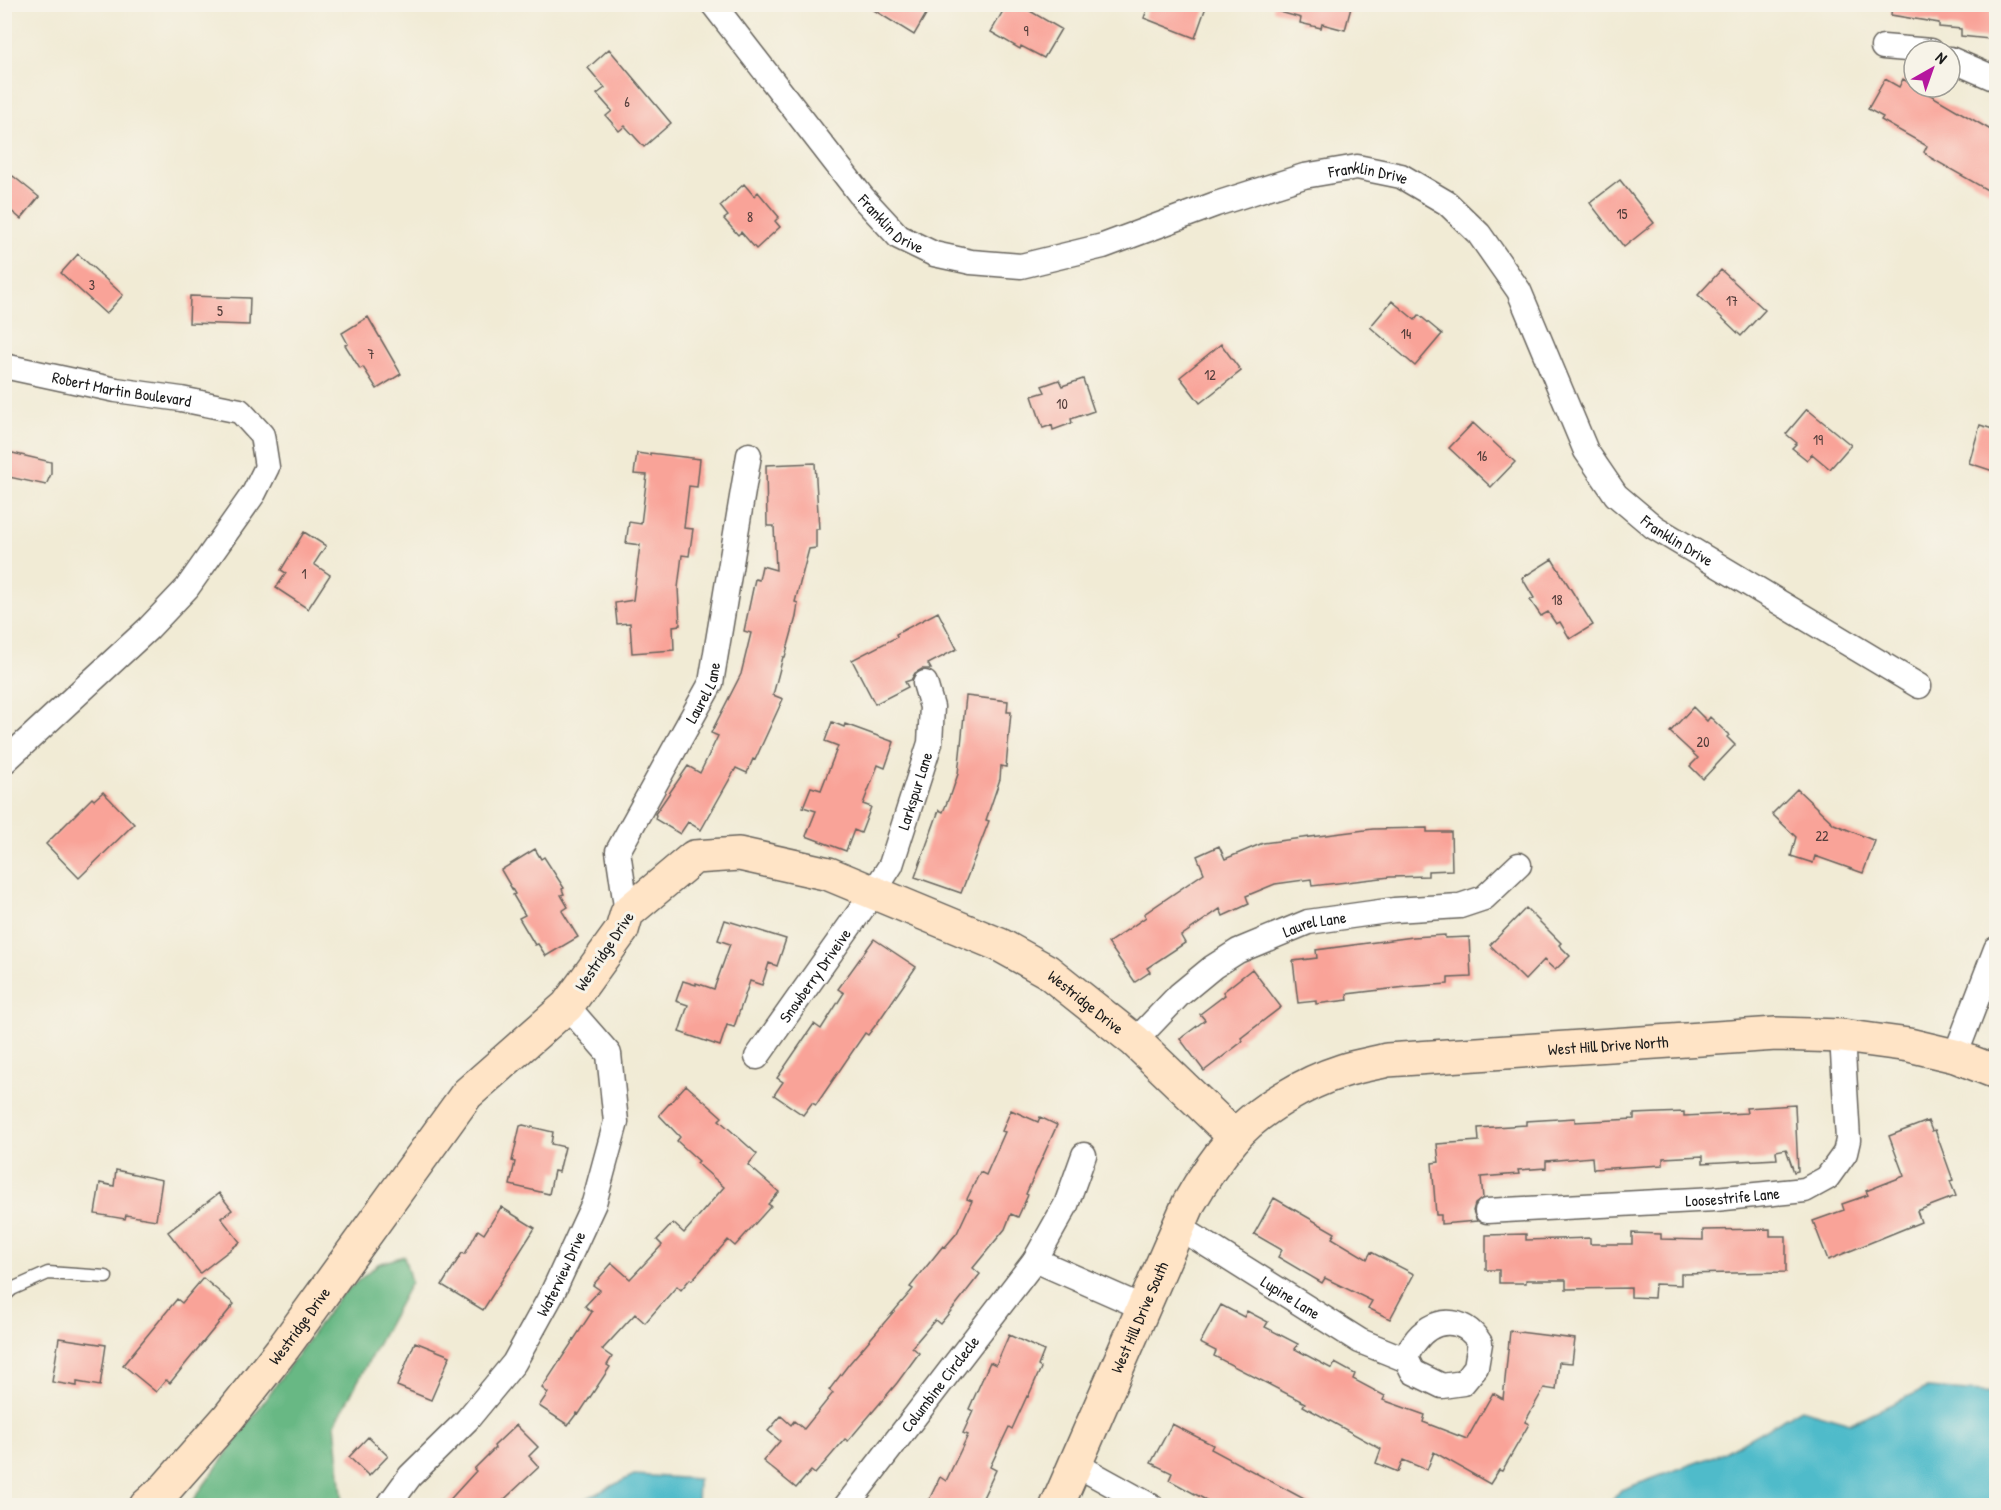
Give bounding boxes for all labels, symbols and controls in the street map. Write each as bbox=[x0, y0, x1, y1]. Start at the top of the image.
house number: 9 bbox=[1023, 21, 1029, 40]
north arrow bbox=[1902, 39, 1962, 99]
text: N bbox=[1931, 46, 1952, 69]
house number: 6 bbox=[624, 92, 630, 111]
street label: Franklin Drive bbox=[1326, 156, 1414, 190]
street label: Franklin Drive bbox=[853, 188, 928, 259]
house number: 15 bbox=[1616, 204, 1628, 223]
house number: 8 bbox=[747, 207, 753, 226]
house number: 3 bbox=[89, 275, 95, 294]
house number: 17 bbox=[1726, 291, 1738, 310]
house number: 5 bbox=[217, 301, 223, 320]
house number: 14 bbox=[1401, 324, 1411, 343]
house number: 7 bbox=[368, 344, 375, 363]
house number: 12 bbox=[1204, 365, 1216, 384]
street label: Robert Martin Boulevard bbox=[50, 366, 193, 412]
house number: 10 bbox=[1056, 394, 1068, 413]
house number: 19 bbox=[1813, 430, 1823, 449]
house number: 16 bbox=[1477, 446, 1488, 465]
street label: Franklin Drive bbox=[1636, 509, 1718, 571]
house number: 1 bbox=[301, 564, 307, 583]
house number: 18 bbox=[1551, 590, 1563, 609]
street label: Laurel Lane bbox=[680, 660, 725, 727]
house number: 20 bbox=[1697, 732, 1709, 751]
street label: Larkspur Lane bbox=[892, 749, 938, 832]
house number: 22 bbox=[1815, 826, 1829, 845]
street label: Laurel Lane bbox=[1279, 906, 1348, 942]
street label: Westridge Drive bbox=[569, 907, 639, 995]
street label: Snowberry Driveive bbox=[774, 923, 856, 1027]
street label: Westridge Drive bbox=[1043, 965, 1129, 1039]
street label: West Hill Drive North bbox=[1547, 1030, 1669, 1060]
street label: Loosestrife Lane bbox=[1685, 1182, 1781, 1212]
street label: Waterview Drive bbox=[531, 1227, 591, 1320]
street label: West Hill Drive South bbox=[1105, 1258, 1173, 1376]
street label: Lupine Lane bbox=[1257, 1270, 1325, 1325]
street label: Westridge Drive bbox=[263, 1282, 335, 1369]
street label: Columbine Circlecle bbox=[896, 1330, 984, 1437]

